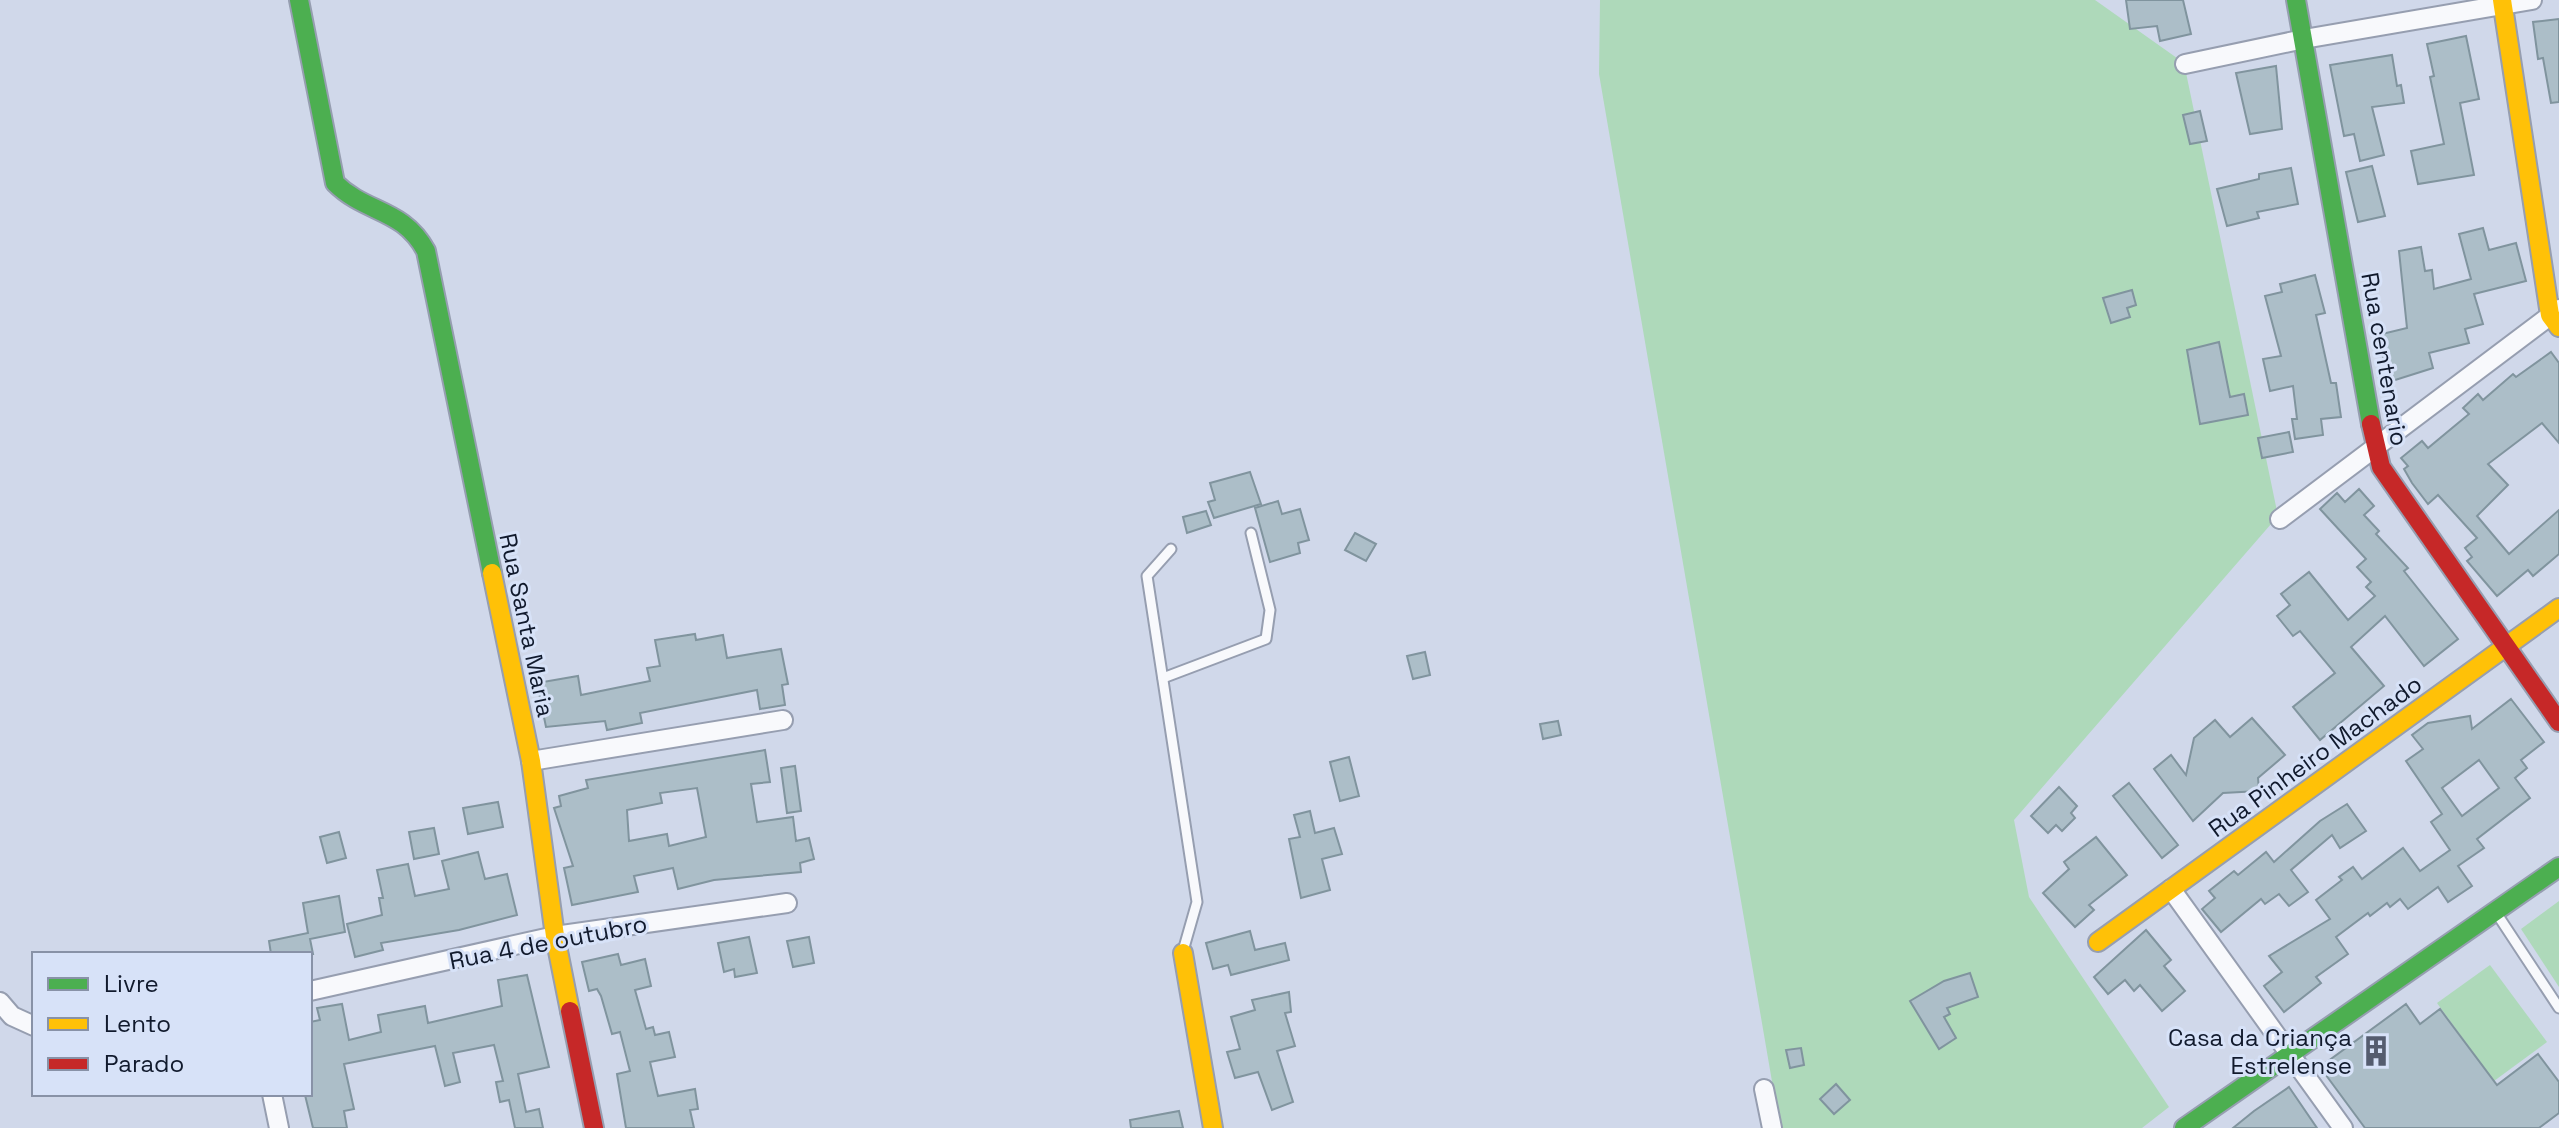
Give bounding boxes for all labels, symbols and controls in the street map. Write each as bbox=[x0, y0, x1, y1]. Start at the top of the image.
street label: Rua centenario bbox=[2354, 270, 2416, 448]
street label: Rua Santa Maria bbox=[492, 530, 562, 720]
street label: Rua Pinheiro Machado bbox=[2202, 668, 2428, 844]
street label: Rua 4 de outubro bbox=[446, 908, 650, 976]
legend bbox=[32, 952, 312, 1096]
text: Livre bbox=[104, 968, 159, 999]
text: Lento bbox=[104, 1008, 171, 1039]
place label: Casa da Criança Estrelense bbox=[2168, 1022, 2352, 1081]
building icon: Casa da Criança Estrelense bbox=[2359, 1034, 2393, 1068]
text: Parado bbox=[104, 1048, 184, 1079]

